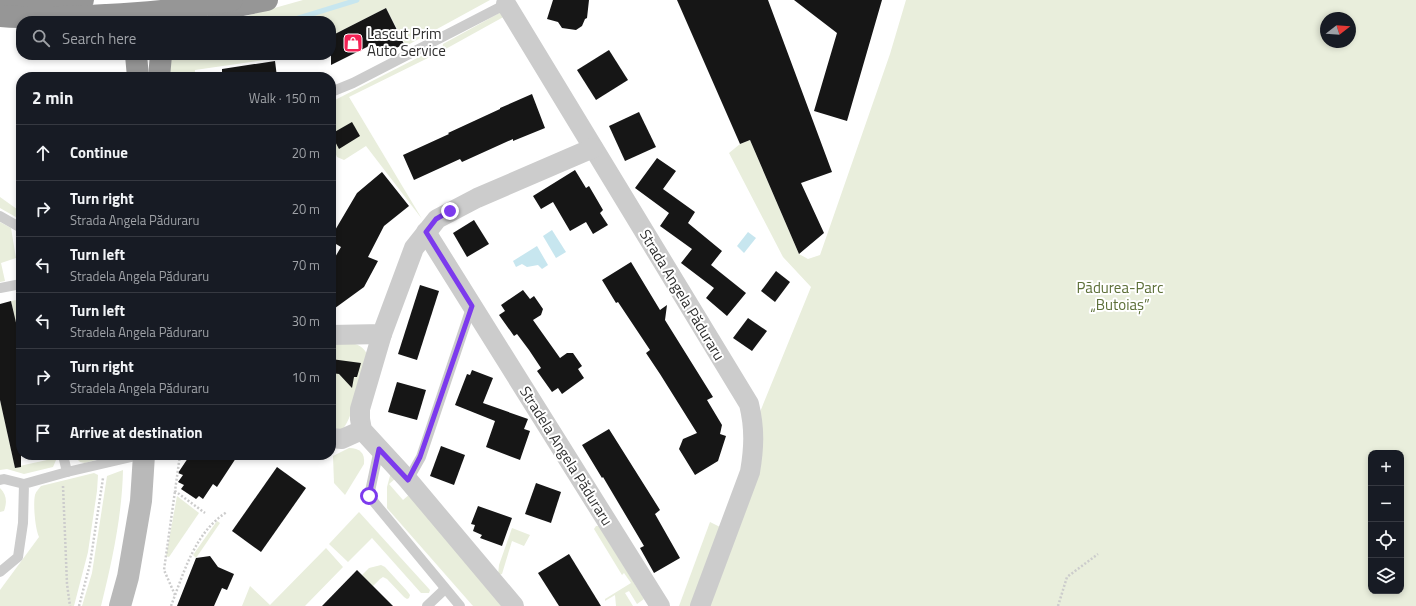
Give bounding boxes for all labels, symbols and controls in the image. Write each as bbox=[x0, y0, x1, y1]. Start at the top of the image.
north arrow bbox=[1320, 12, 1356, 48]
search box bbox=[16, 16, 336, 60]
place label: Lascut Prim Auto Service bbox=[367, 22, 446, 62]
icon: search bbox=[30, 27, 52, 49]
text: Search here bbox=[62, 27, 136, 50]
shop icon: Lascut Prim Auto Service bbox=[342, 32, 364, 54]
text: 2 min bbox=[32, 85, 73, 111]
text: Walk · 150 m bbox=[249, 88, 320, 108]
text: Continue bbox=[70, 141, 128, 164]
icon: ahead bbox=[32, 142, 54, 164]
text: 20 m bbox=[292, 143, 320, 163]
text: Turn right bbox=[70, 187, 134, 210]
icon: right bbox=[32, 198, 54, 220]
text: 20 m bbox=[292, 199, 320, 219]
route end bbox=[441, 202, 459, 220]
text: Strada Angela Păduraru bbox=[70, 210, 199, 230]
street label: Strada Angela Păduraru bbox=[634, 225, 731, 365]
text: Turn left bbox=[70, 243, 125, 266]
icon: left bbox=[32, 254, 54, 276]
text: 70 m bbox=[292, 255, 320, 275]
text: Stradela Angela Păduraru bbox=[70, 266, 209, 286]
park label: Pădurea-Parc „Butoiaș” bbox=[1077, 276, 1163, 316]
text: Turn left bbox=[70, 299, 125, 322]
icon: left bbox=[32, 310, 54, 332]
text: 30 m bbox=[292, 311, 320, 331]
text: Stradela Angela Păduraru bbox=[70, 322, 209, 342]
text: Turn right bbox=[70, 355, 134, 378]
icon: right bbox=[32, 366, 54, 388]
text: 10 m bbox=[292, 367, 320, 387]
text: Stradela Angela Păduraru bbox=[70, 378, 209, 398]
street label: Stradela Angela Păduraru bbox=[514, 382, 619, 530]
text: Arrive at destination bbox=[70, 421, 203, 444]
icon: arrive bbox=[32, 422, 54, 444]
map controls bbox=[1368, 450, 1404, 594]
button: + bbox=[1368, 450, 1404, 486]
button: − bbox=[1368, 486, 1404, 522]
route start bbox=[360, 487, 378, 505]
button: locate bbox=[1368, 522, 1404, 558]
button: layers bbox=[1368, 558, 1404, 594]

